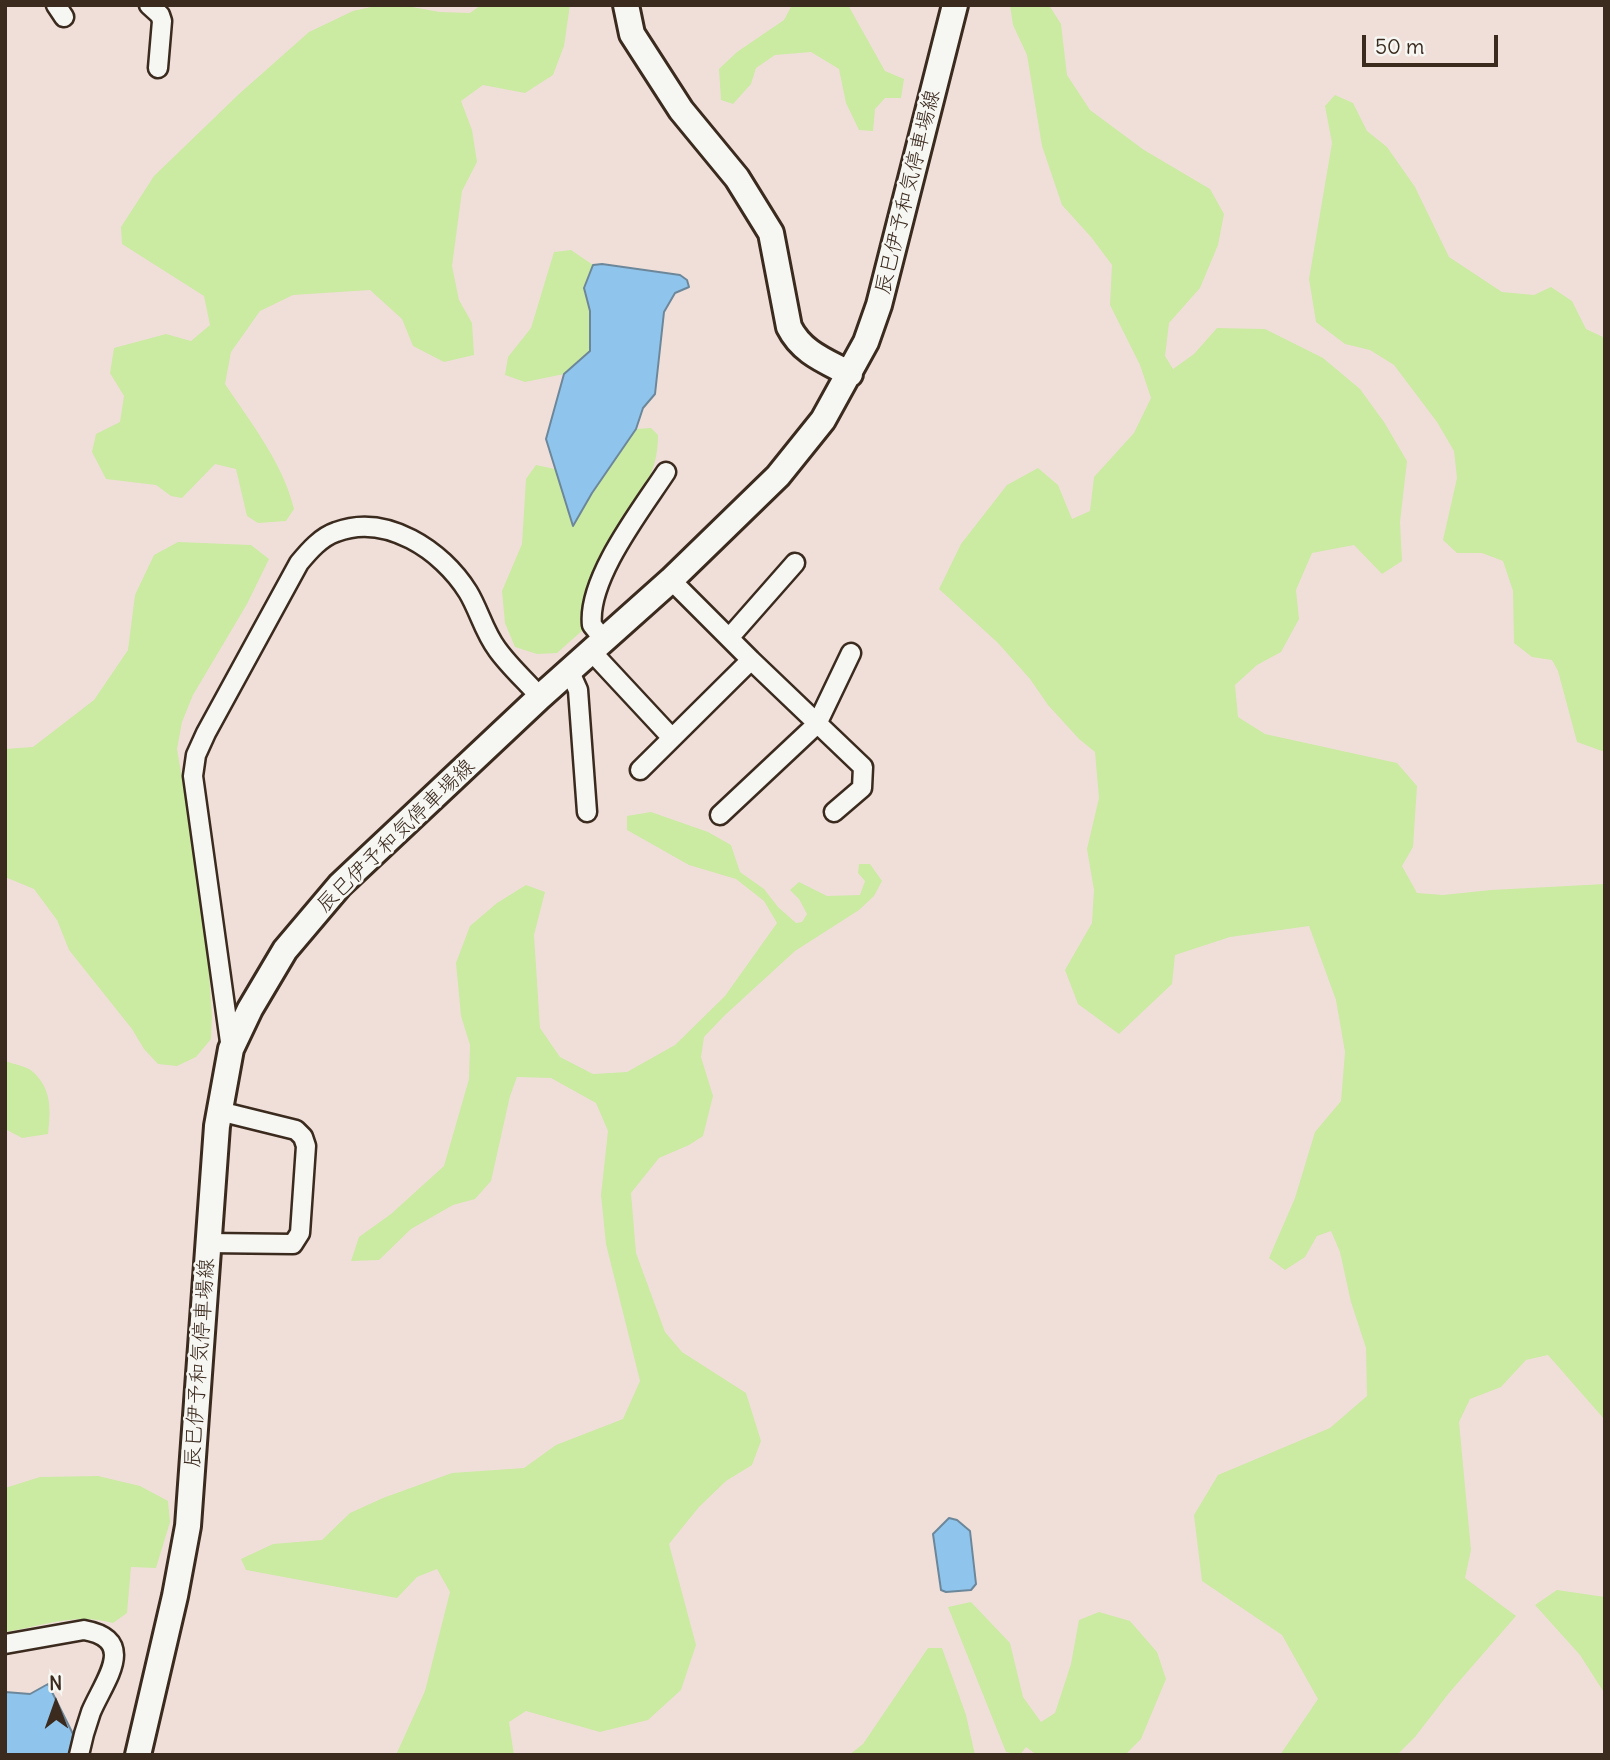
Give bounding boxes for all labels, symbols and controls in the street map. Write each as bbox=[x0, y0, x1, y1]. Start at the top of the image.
scale bar bbox=[1365, 21, 1502, 65]
text: 50 m bbox=[1375, 33, 1424, 60]
street label: 辰巳伊予和気停車場線 bbox=[870, 87, 946, 297]
street label: 辰巳伊予和気停車場線 bbox=[312, 754, 480, 918]
street label: 辰巳伊予和気停車場線 bbox=[180, 1257, 220, 1469]
north arrow bbox=[21, 1669, 91, 1739]
text: N bbox=[49, 1671, 62, 1695]

